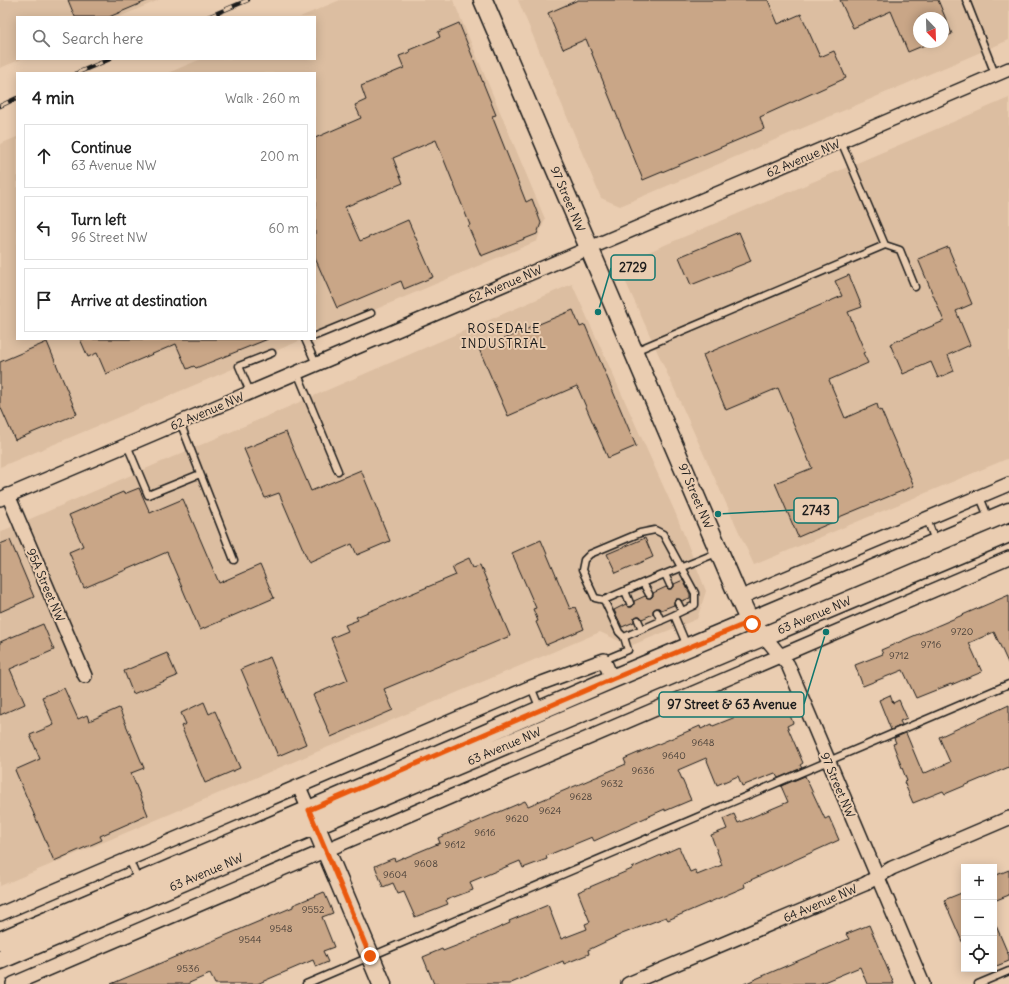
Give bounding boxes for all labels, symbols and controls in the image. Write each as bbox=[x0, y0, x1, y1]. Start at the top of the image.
north arrow bbox=[913, 12, 949, 48]
search box bbox=[16, 16, 316, 60]
icon: search bbox=[30, 27, 52, 49]
text: Search here bbox=[62, 29, 143, 48]
text: 4 min bbox=[32, 87, 74, 109]
text: Walk · 260 m bbox=[225, 90, 300, 107]
street label: 62 Avenue NW bbox=[764, 136, 842, 180]
text: Continue bbox=[71, 138, 132, 157]
icon: ahead bbox=[33, 145, 55, 167]
text: 200 m bbox=[260, 148, 299, 165]
text: 63 Avenue NW bbox=[71, 157, 156, 174]
street label: 97 Street NW bbox=[547, 164, 589, 234]
text: Turn left bbox=[71, 210, 126, 229]
icon: left bbox=[33, 217, 55, 239]
text: 60 m bbox=[268, 220, 299, 237]
text: 96 Street NW bbox=[71, 229, 148, 246]
callout: 2729 bbox=[611, 255, 655, 280]
text: 2729 bbox=[619, 259, 647, 276]
street label: 62 Avenue NW bbox=[466, 262, 544, 306]
icon: arrive bbox=[33, 289, 55, 311]
text: Arrive at destination bbox=[71, 291, 207, 310]
district label: ROSEDALE INDUSTRIAL bbox=[461, 320, 547, 352]
street label: 62 Avenue NW bbox=[168, 389, 246, 433]
street label: 97 Street NW bbox=[675, 461, 717, 531]
callout: 2743 bbox=[794, 498, 838, 523]
text: 2743 bbox=[802, 502, 830, 519]
street label: 95A Street NW bbox=[24, 546, 68, 624]
street label: 63 Avenue NW bbox=[775, 593, 853, 637]
route start bbox=[743, 615, 761, 633]
house number: 9720 bbox=[951, 625, 973, 638]
house number: 9716 bbox=[921, 638, 941, 651]
house number: 9712 bbox=[889, 649, 910, 662]
callout: 97 Street & 63 Avenue bbox=[659, 692, 804, 717]
text: 97 Street & 63 Avenue bbox=[667, 696, 797, 713]
street label: 63 Avenue NW bbox=[465, 724, 543, 768]
house number: 9648 bbox=[691, 736, 715, 749]
house number: 9640 bbox=[662, 749, 686, 762]
street label: 97 Street NW bbox=[817, 750, 859, 820]
house number: 9636 bbox=[632, 764, 655, 777]
house number: 9632 bbox=[601, 777, 624, 790]
house number: 9628 bbox=[570, 790, 593, 803]
house number: 9624 bbox=[539, 804, 562, 817]
house number: 9620 bbox=[505, 812, 529, 825]
house number: 9616 bbox=[474, 826, 496, 839]
house number: 9612 bbox=[445, 838, 466, 851]
street label: 63 Avenue NW bbox=[167, 850, 245, 894]
house number: 9608 bbox=[414, 857, 438, 870]
map controls bbox=[961, 864, 997, 972]
button: + bbox=[961, 864, 997, 900]
house number: 9604 bbox=[383, 868, 407, 881]
street label: 64 Avenue NW bbox=[781, 881, 859, 925]
button: − bbox=[961, 900, 997, 936]
house number: 9552 bbox=[302, 903, 325, 916]
house number: 9548 bbox=[269, 922, 293, 935]
house number: 9544 bbox=[238, 933, 262, 946]
button: locate bbox=[961, 936, 997, 972]
route end bbox=[361, 947, 379, 965]
house number: 9536 bbox=[177, 962, 200, 975]

